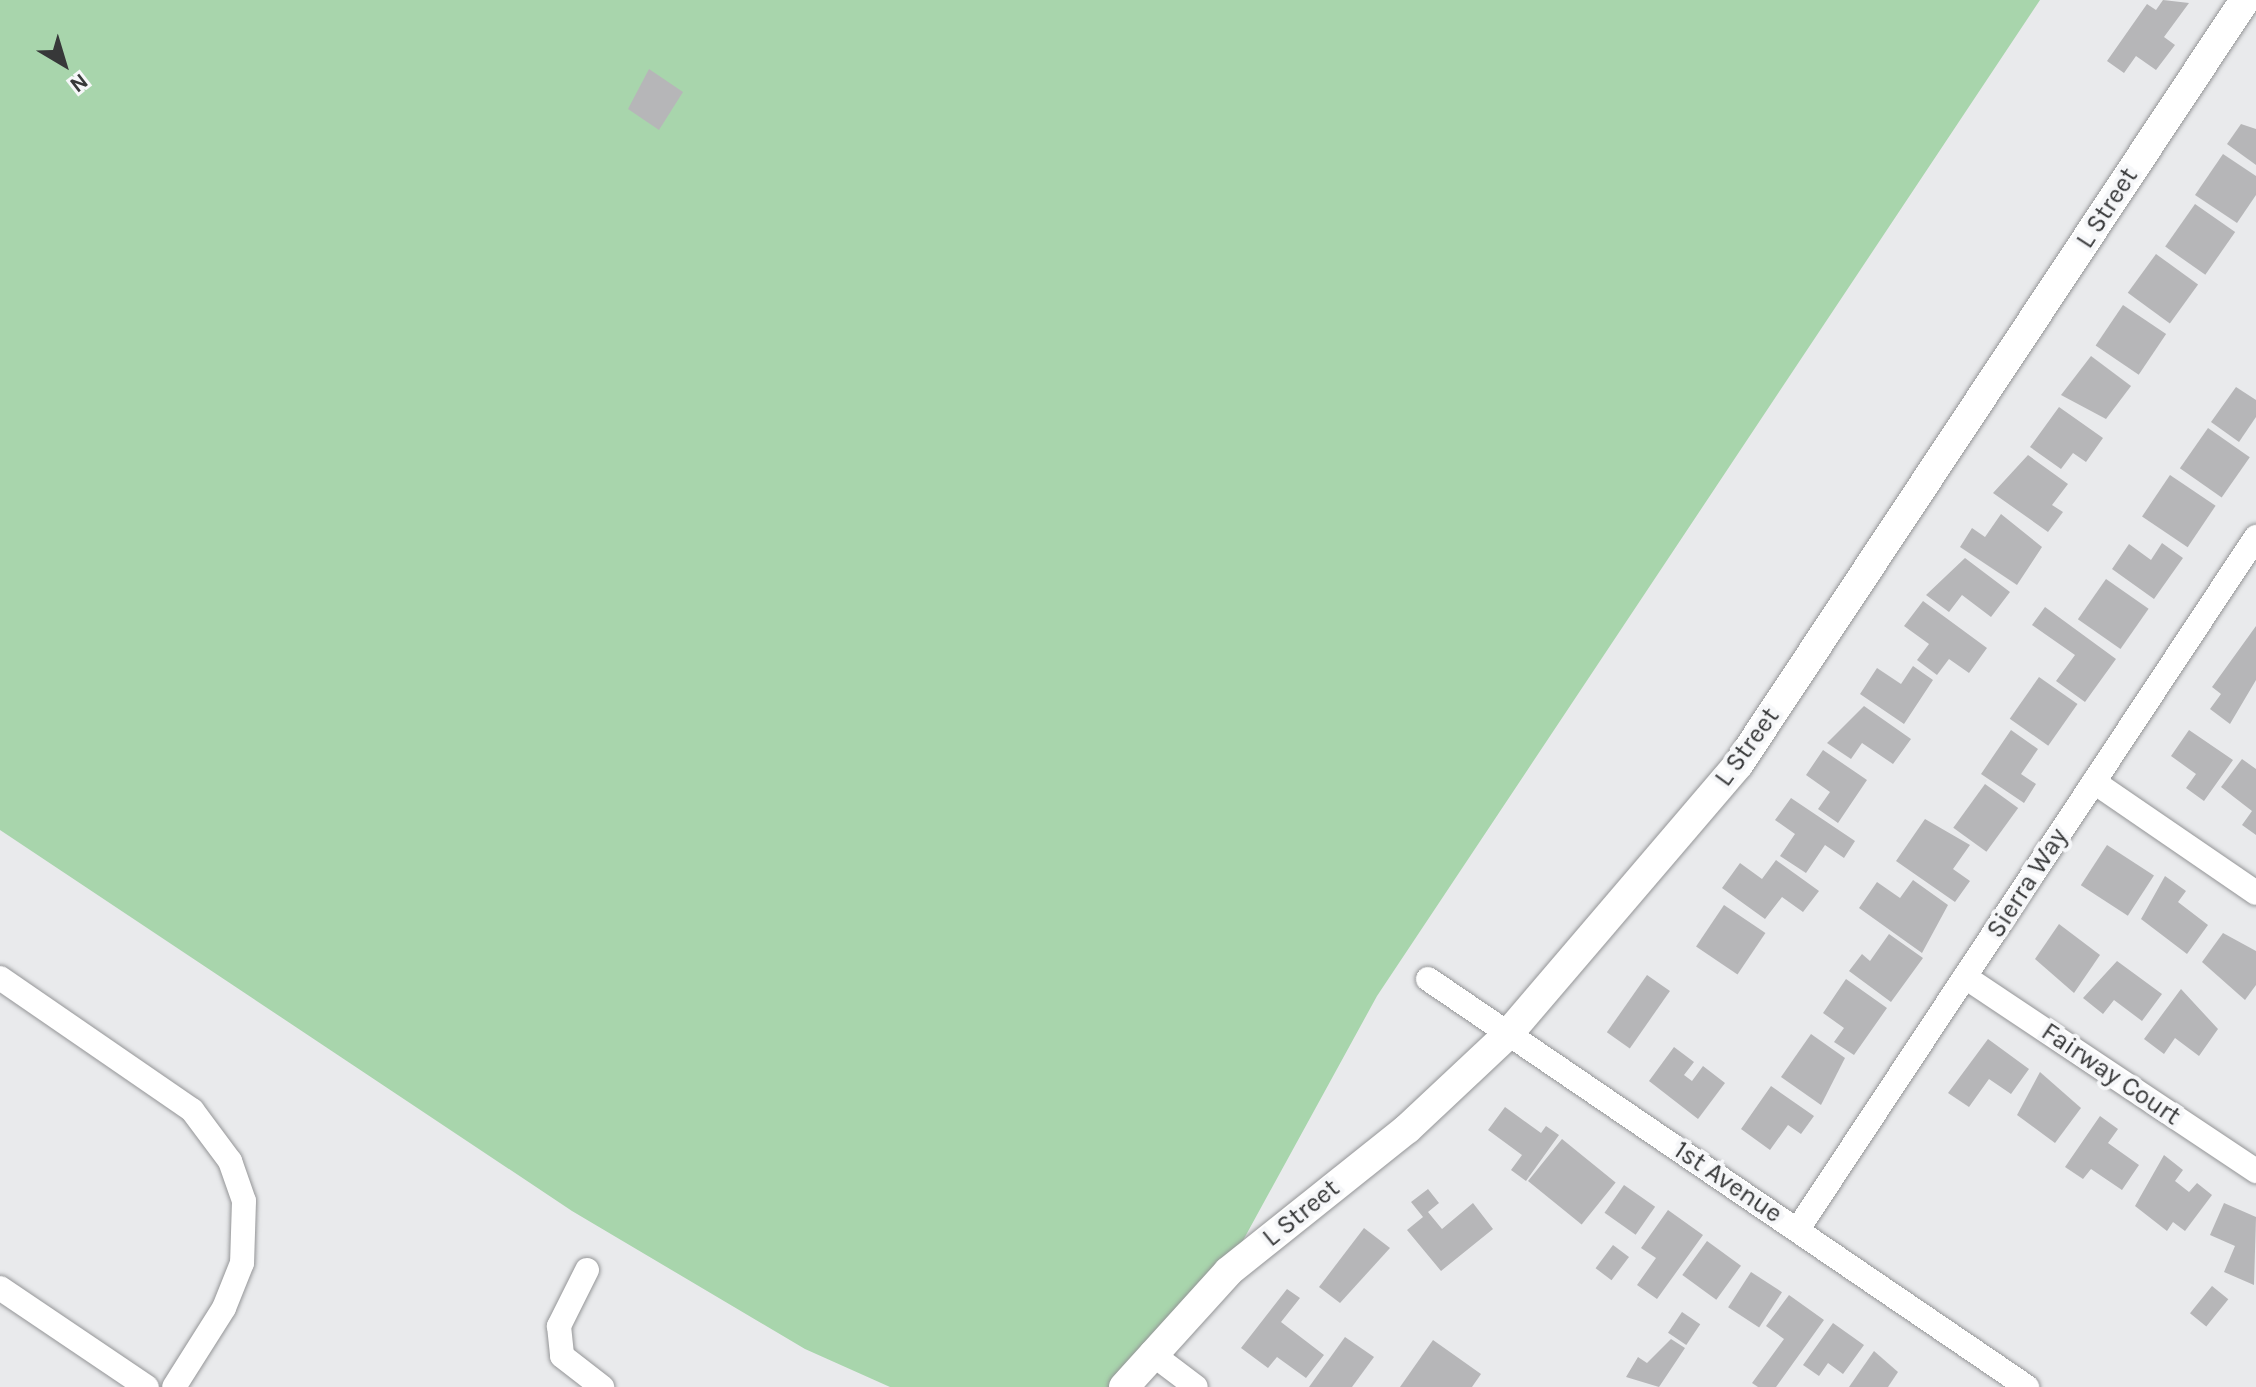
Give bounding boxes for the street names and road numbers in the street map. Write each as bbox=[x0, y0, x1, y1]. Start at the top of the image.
street label: L Street bbox=[2069, 162, 2145, 254]
street label: L Street bbox=[1708, 702, 1786, 792]
street label: Sierra Way bbox=[1980, 822, 2074, 944]
street label: Fairway Court bbox=[2036, 1016, 2186, 1132]
street label: 1st Avenue bbox=[1668, 1134, 1788, 1230]
street label: L Street bbox=[1256, 1173, 1346, 1253]

